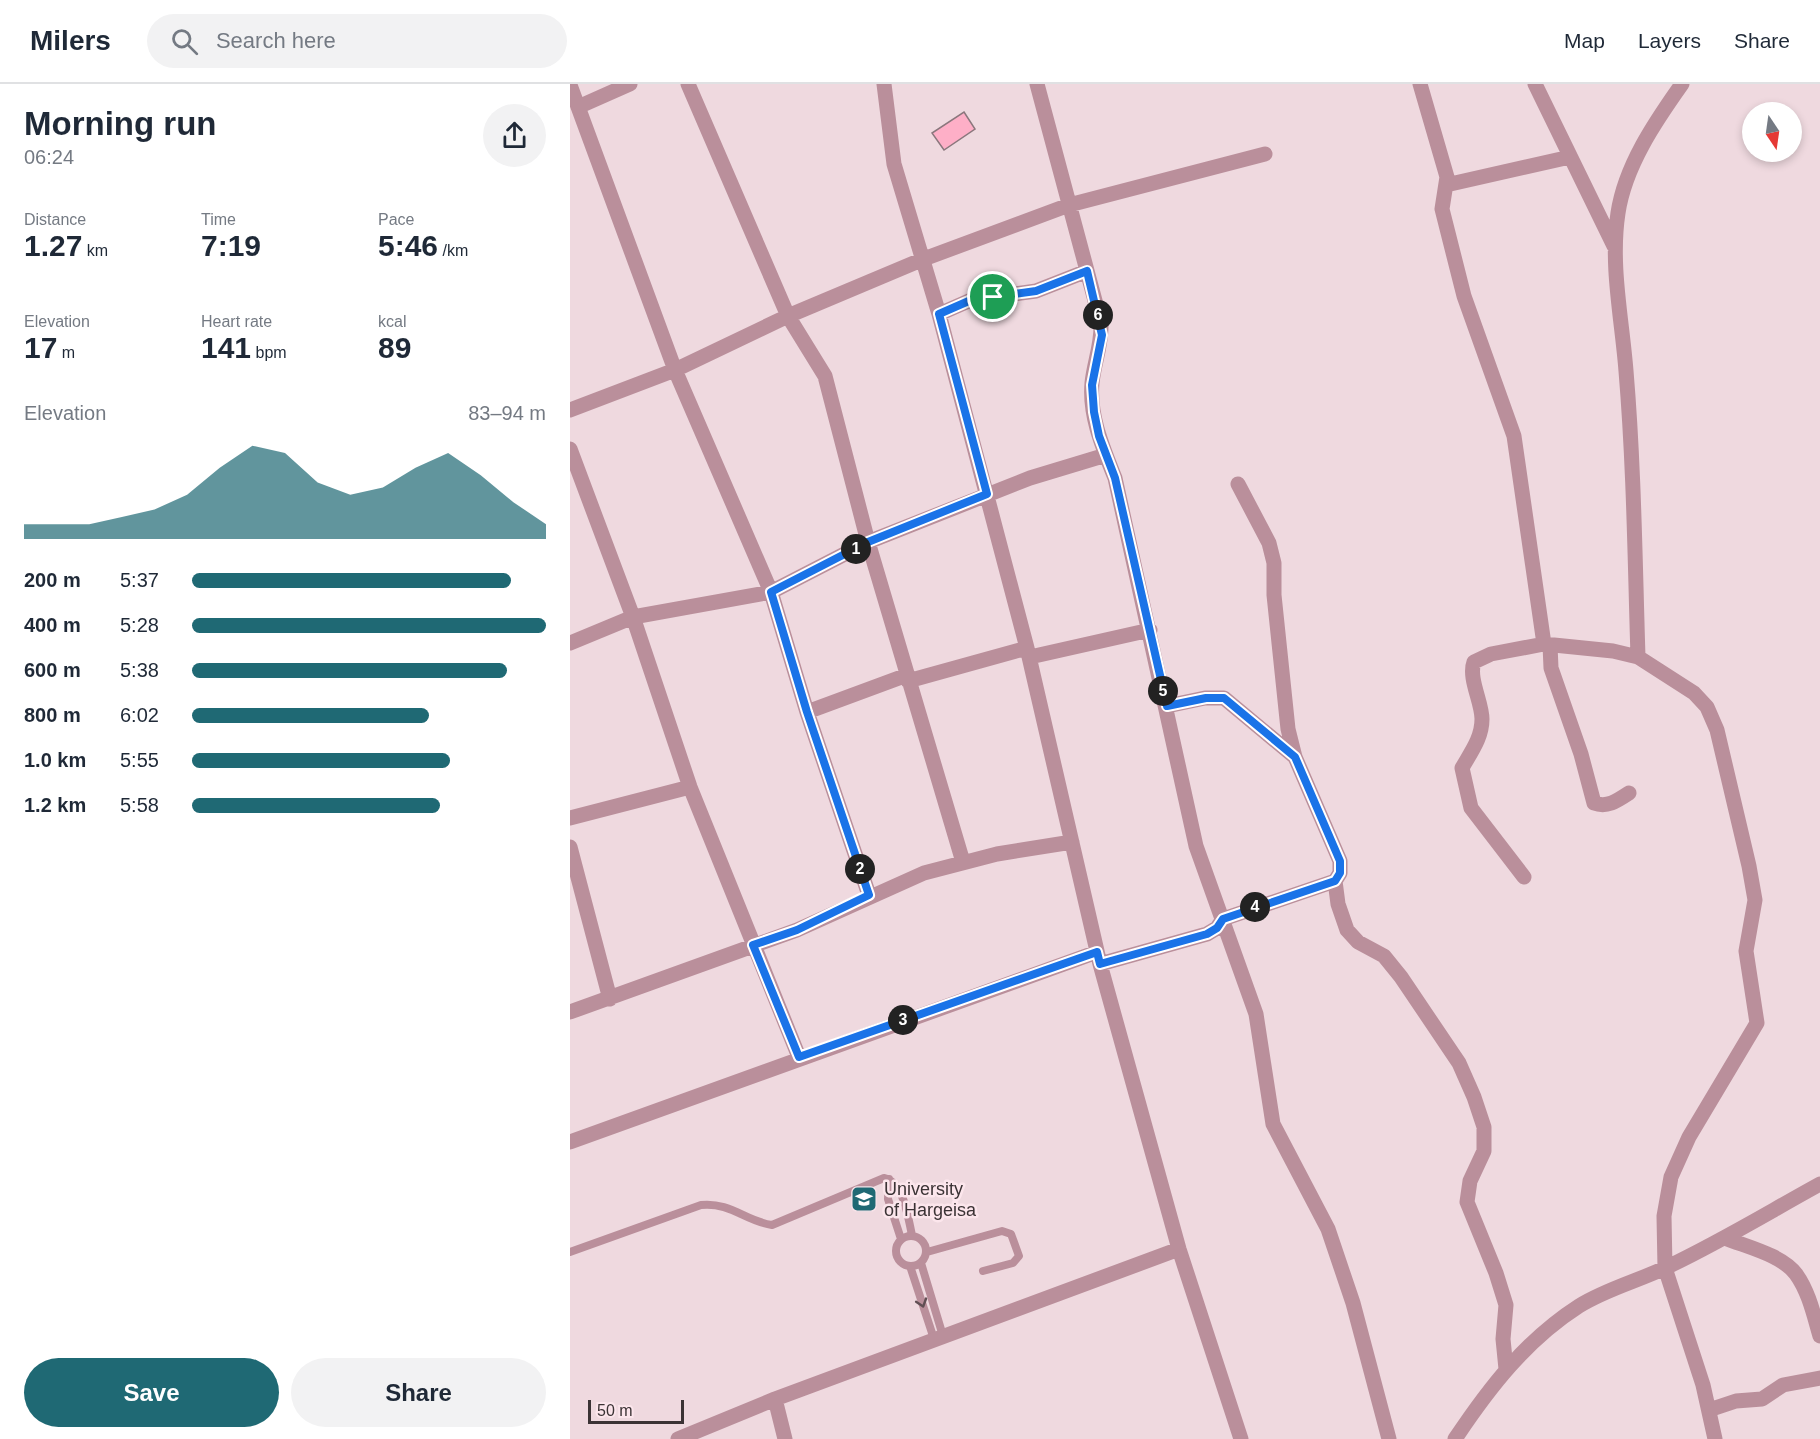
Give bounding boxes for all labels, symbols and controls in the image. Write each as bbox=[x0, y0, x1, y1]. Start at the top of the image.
search box bbox=[147, 14, 567, 68]
text: Milers bbox=[30, 25, 111, 56]
icon: search bbox=[168, 25, 201, 58]
text: Search here bbox=[216, 28, 336, 53]
text: Map bbox=[1564, 29, 1605, 52]
text: Layers bbox=[1638, 29, 1701, 52]
text: Share bbox=[1734, 29, 1790, 52]
north arrow bbox=[1742, 102, 1802, 162]
map controls bbox=[1742, 102, 1802, 162]
button: share bbox=[483, 104, 546, 167]
text: Morning run bbox=[24, 105, 216, 142]
text: 06:24 bbox=[24, 146, 74, 168]
text: Distance bbox=[24, 211, 86, 228]
text: Time bbox=[201, 211, 236, 228]
text: Pace bbox=[378, 211, 414, 228]
text: 1.27 bbox=[24, 229, 82, 262]
text: 7:19 bbox=[201, 229, 261, 262]
text: 5:46 bbox=[378, 229, 438, 262]
text: km bbox=[82, 242, 108, 259]
text: /km bbox=[438, 242, 468, 259]
pin bbox=[967, 271, 1018, 322]
icon: arrive bbox=[976, 280, 1009, 313]
pin: 6 bbox=[1083, 300, 1113, 330]
text: 6 bbox=[1094, 306, 1102, 323]
text: Elevation bbox=[24, 313, 90, 330]
text: Heart rate bbox=[201, 313, 272, 330]
text: kcal bbox=[378, 313, 406, 330]
text: 17 bbox=[24, 331, 57, 364]
text: 141 bbox=[201, 331, 251, 364]
text: 89 bbox=[378, 331, 411, 364]
text: m bbox=[57, 344, 75, 361]
text: bpm bbox=[251, 344, 287, 361]
text: Elevation bbox=[24, 402, 106, 424]
text: 83–94 m bbox=[468, 402, 546, 424]
pin: 1 bbox=[841, 534, 871, 564]
text: 1 bbox=[852, 540, 860, 557]
text: 200 m bbox=[24, 569, 81, 591]
text: 5:37 bbox=[120, 569, 159, 591]
text: 400 m bbox=[24, 614, 81, 636]
text: 5:28 bbox=[120, 614, 159, 636]
text: 600 m bbox=[24, 659, 81, 681]
text: 5:38 bbox=[120, 659, 159, 681]
pin: 5 bbox=[1148, 676, 1178, 706]
text: 5 bbox=[1159, 682, 1167, 699]
text: 800 m bbox=[24, 704, 81, 726]
text: 6:02 bbox=[120, 704, 159, 726]
text: 1.0 km bbox=[24, 749, 86, 771]
text: 5:55 bbox=[120, 749, 159, 771]
text: 1.2 km bbox=[24, 794, 86, 816]
text: 5:58 bbox=[120, 794, 159, 816]
pin: 2 bbox=[845, 854, 875, 884]
text: 2 bbox=[856, 860, 864, 877]
pin: 4 bbox=[1240, 892, 1270, 922]
text: 4 bbox=[1251, 898, 1259, 915]
pin: 3 bbox=[888, 1005, 918, 1035]
text: 3 bbox=[899, 1011, 907, 1028]
place label: University of Hargeisa bbox=[884, 1179, 977, 1220]
school or university icon: University of Hargeisa bbox=[849, 1184, 879, 1214]
one-way arrow bbox=[915, 1297, 927, 1308]
button: Save bbox=[24, 1358, 279, 1427]
button: Share bbox=[291, 1358, 546, 1427]
scale bar bbox=[588, 1397, 684, 1424]
text: 50 m bbox=[597, 1402, 633, 1419]

